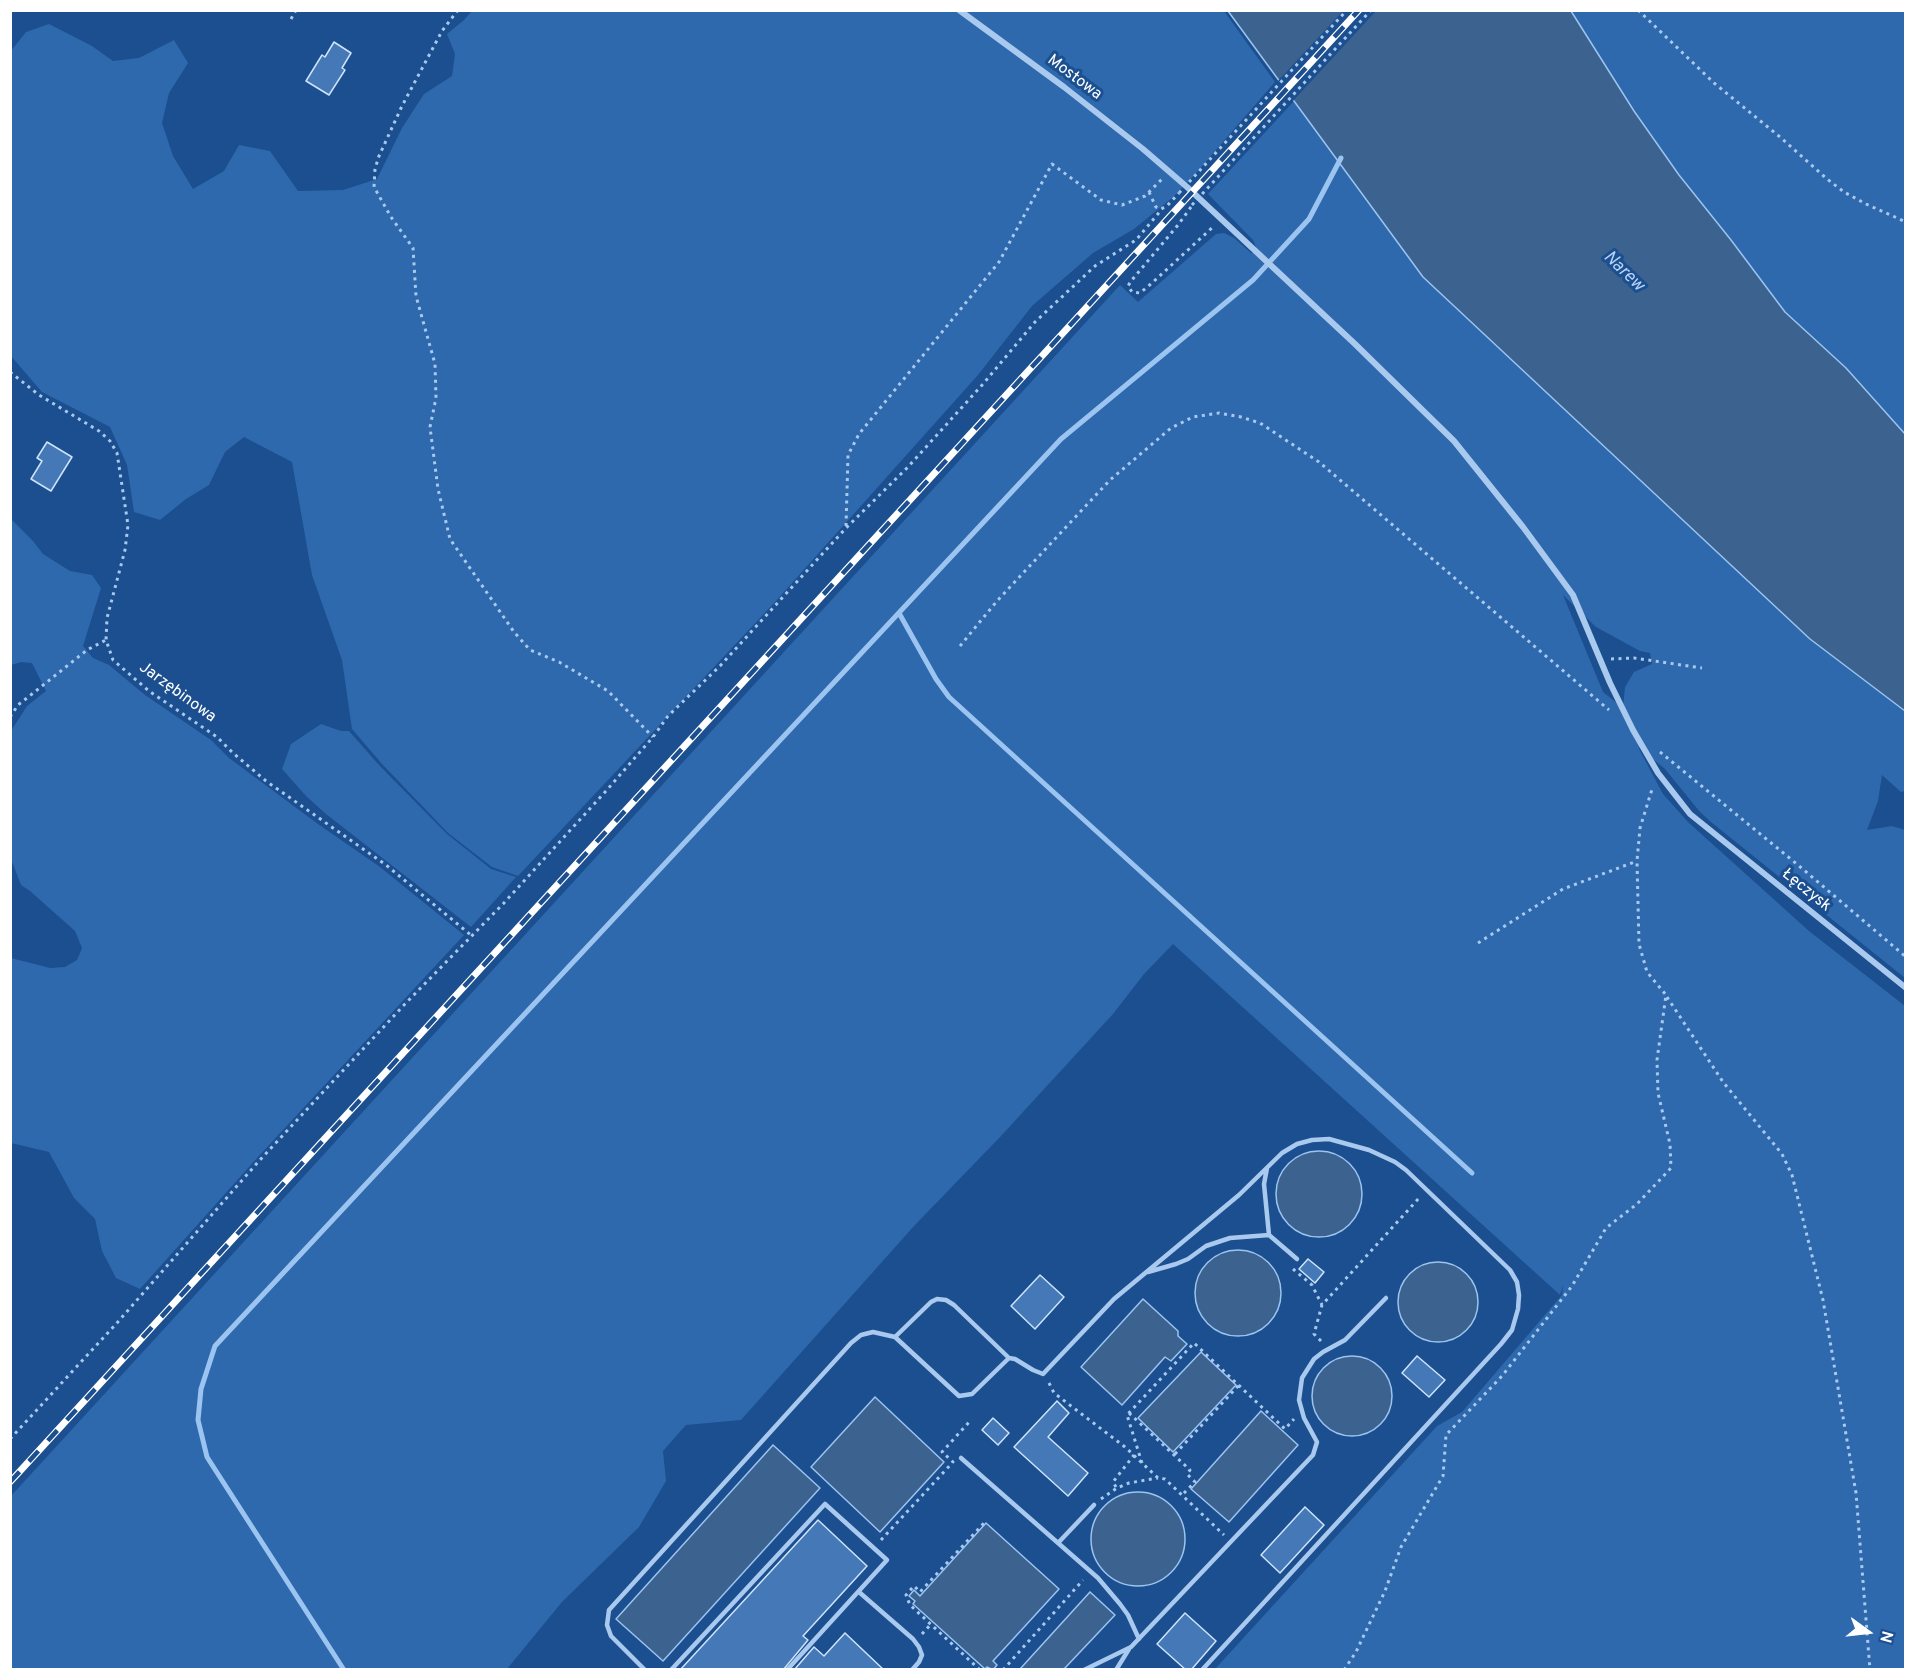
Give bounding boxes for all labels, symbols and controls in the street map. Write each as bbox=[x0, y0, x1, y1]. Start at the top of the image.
street label: Mostowa bbox=[1043, 51, 1105, 105]
water label: Narew bbox=[1598, 247, 1648, 297]
street label: Jarzębinowa bbox=[135, 659, 219, 727]
street label: Łęczysk bbox=[1778, 865, 1834, 917]
north arrow bbox=[1838, 1602, 1898, 1662]
text: N bbox=[1874, 1629, 1897, 1645]

